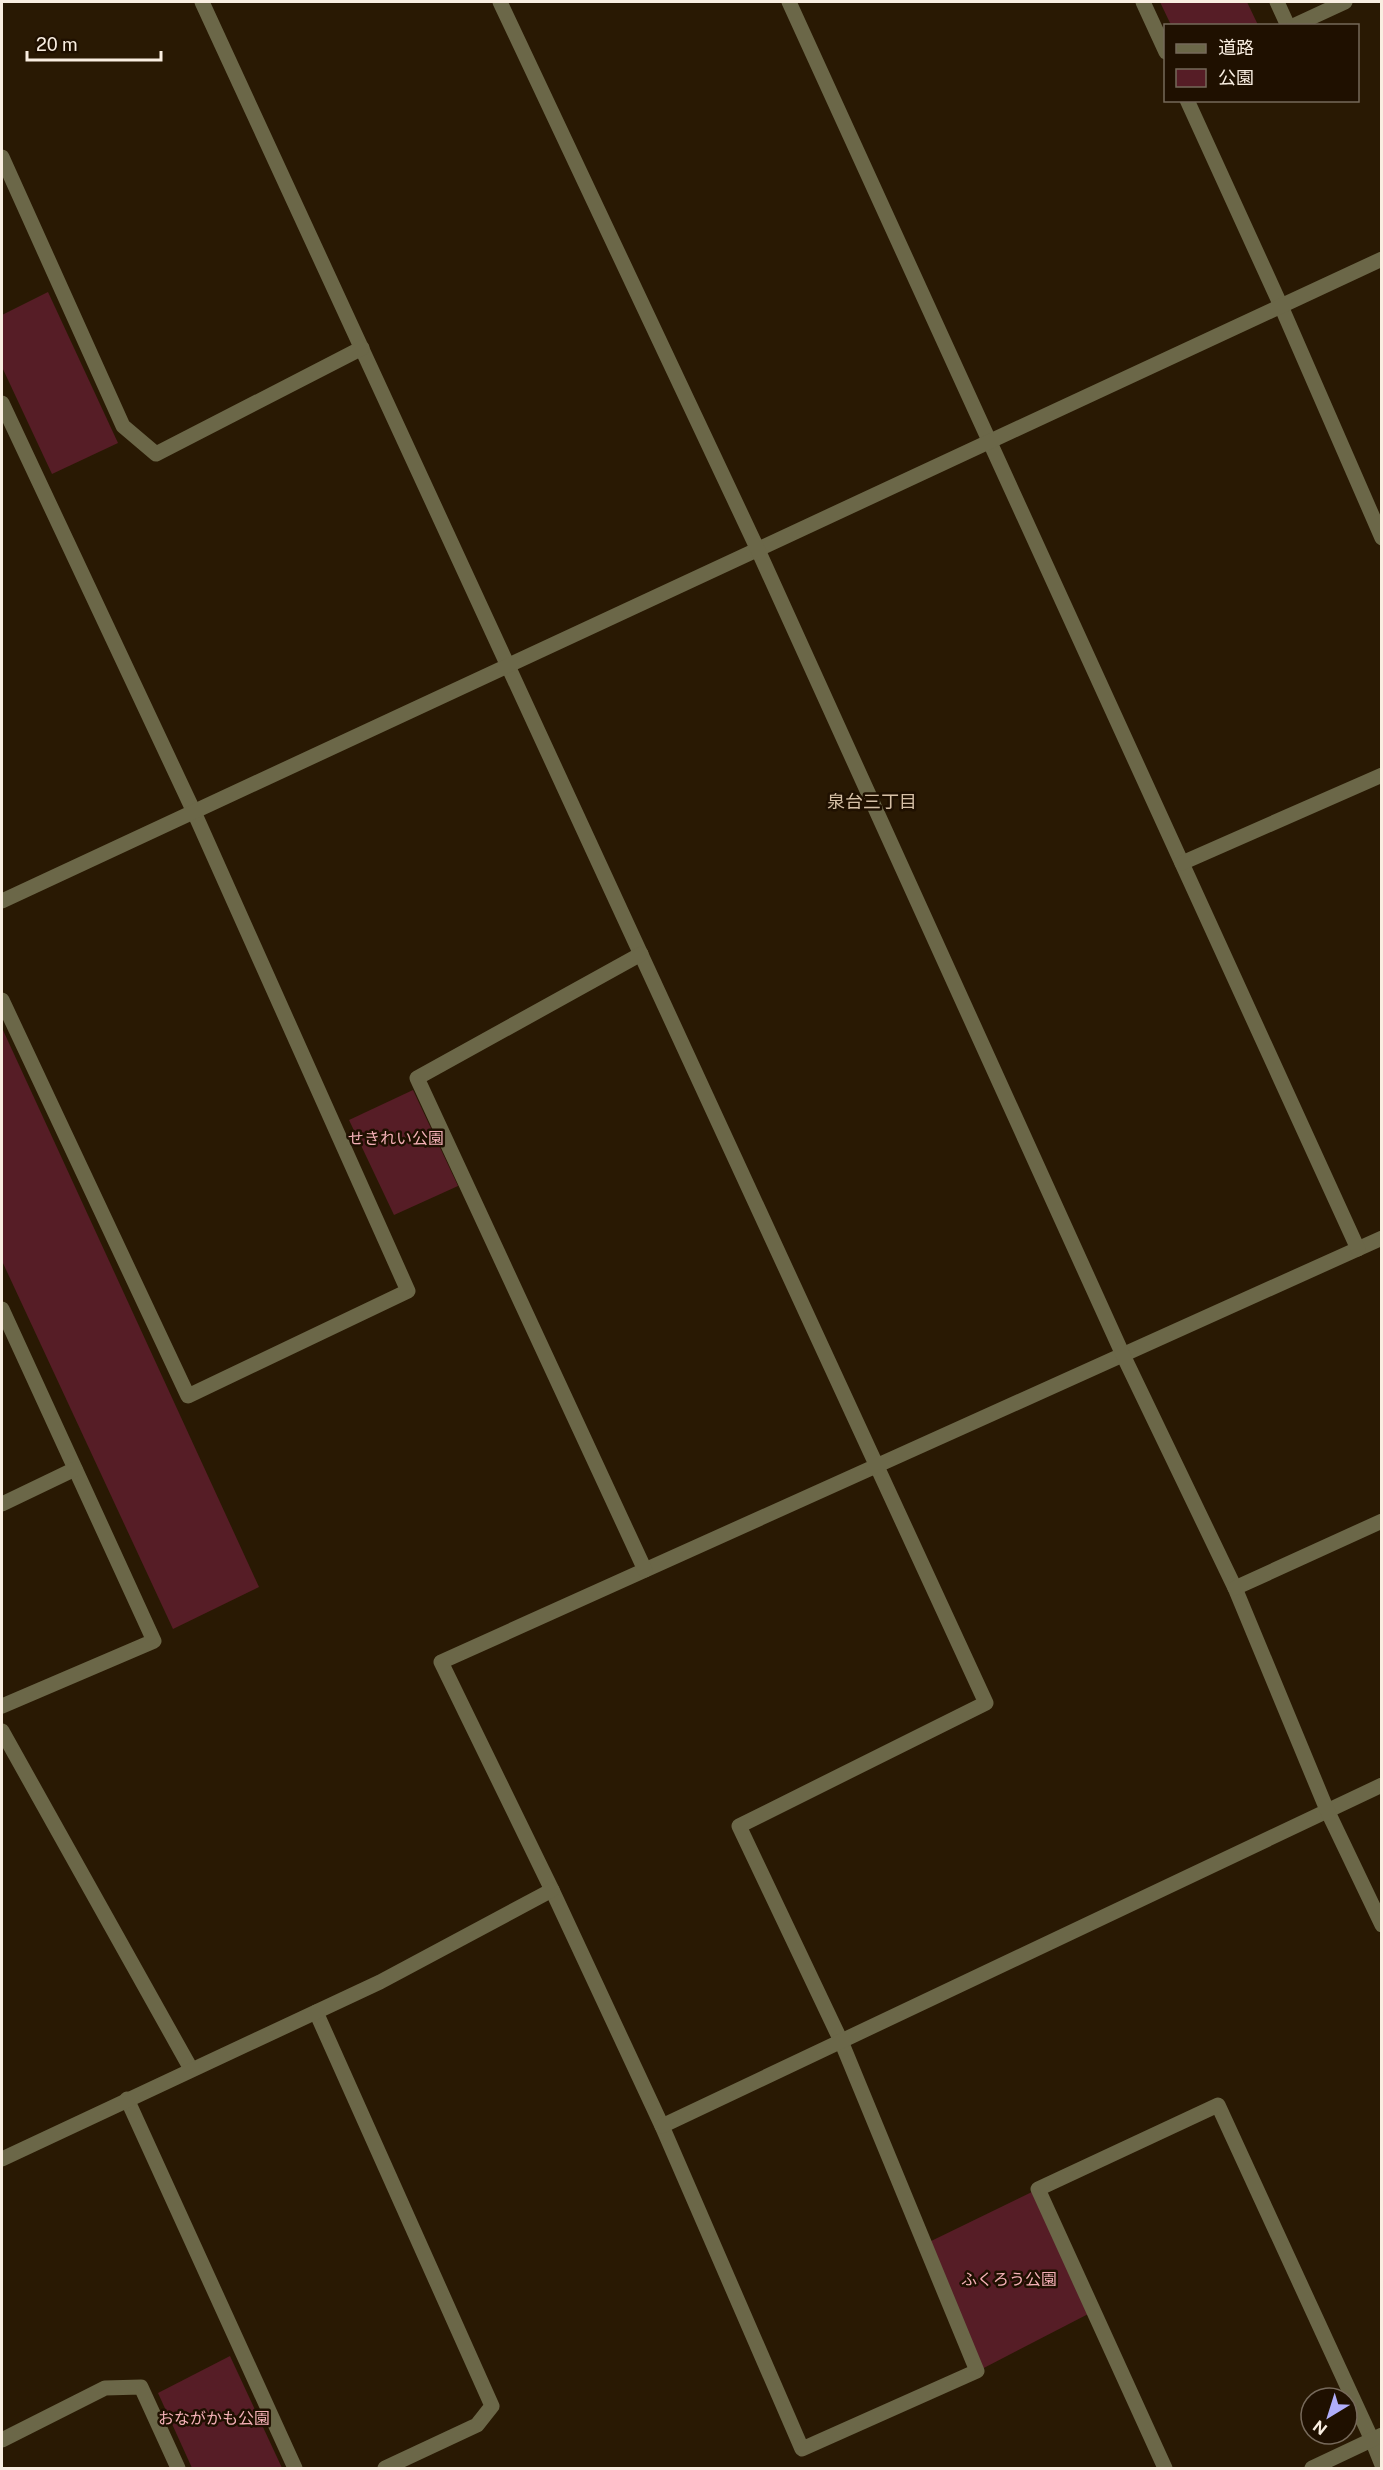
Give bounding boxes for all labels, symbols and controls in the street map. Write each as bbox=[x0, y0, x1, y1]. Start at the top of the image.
scale bar bbox=[27, 24, 160, 62]
legend bbox=[1164, 24, 1359, 102]
text: 20 m bbox=[36, 34, 78, 55]
text: 道路 bbox=[1218, 37, 1254, 58]
text: 公園 bbox=[1218, 67, 1254, 88]
district label: 泉台三丁目 bbox=[827, 791, 917, 812]
park label: せきれい公園 bbox=[348, 1129, 444, 1148]
park label: ふくろう公園 bbox=[961, 2270, 1057, 2289]
north arrow bbox=[1299, 2386, 1359, 2446]
park label: おながかも公園 bbox=[158, 2409, 270, 2428]
text: N bbox=[1309, 2416, 1331, 2439]

